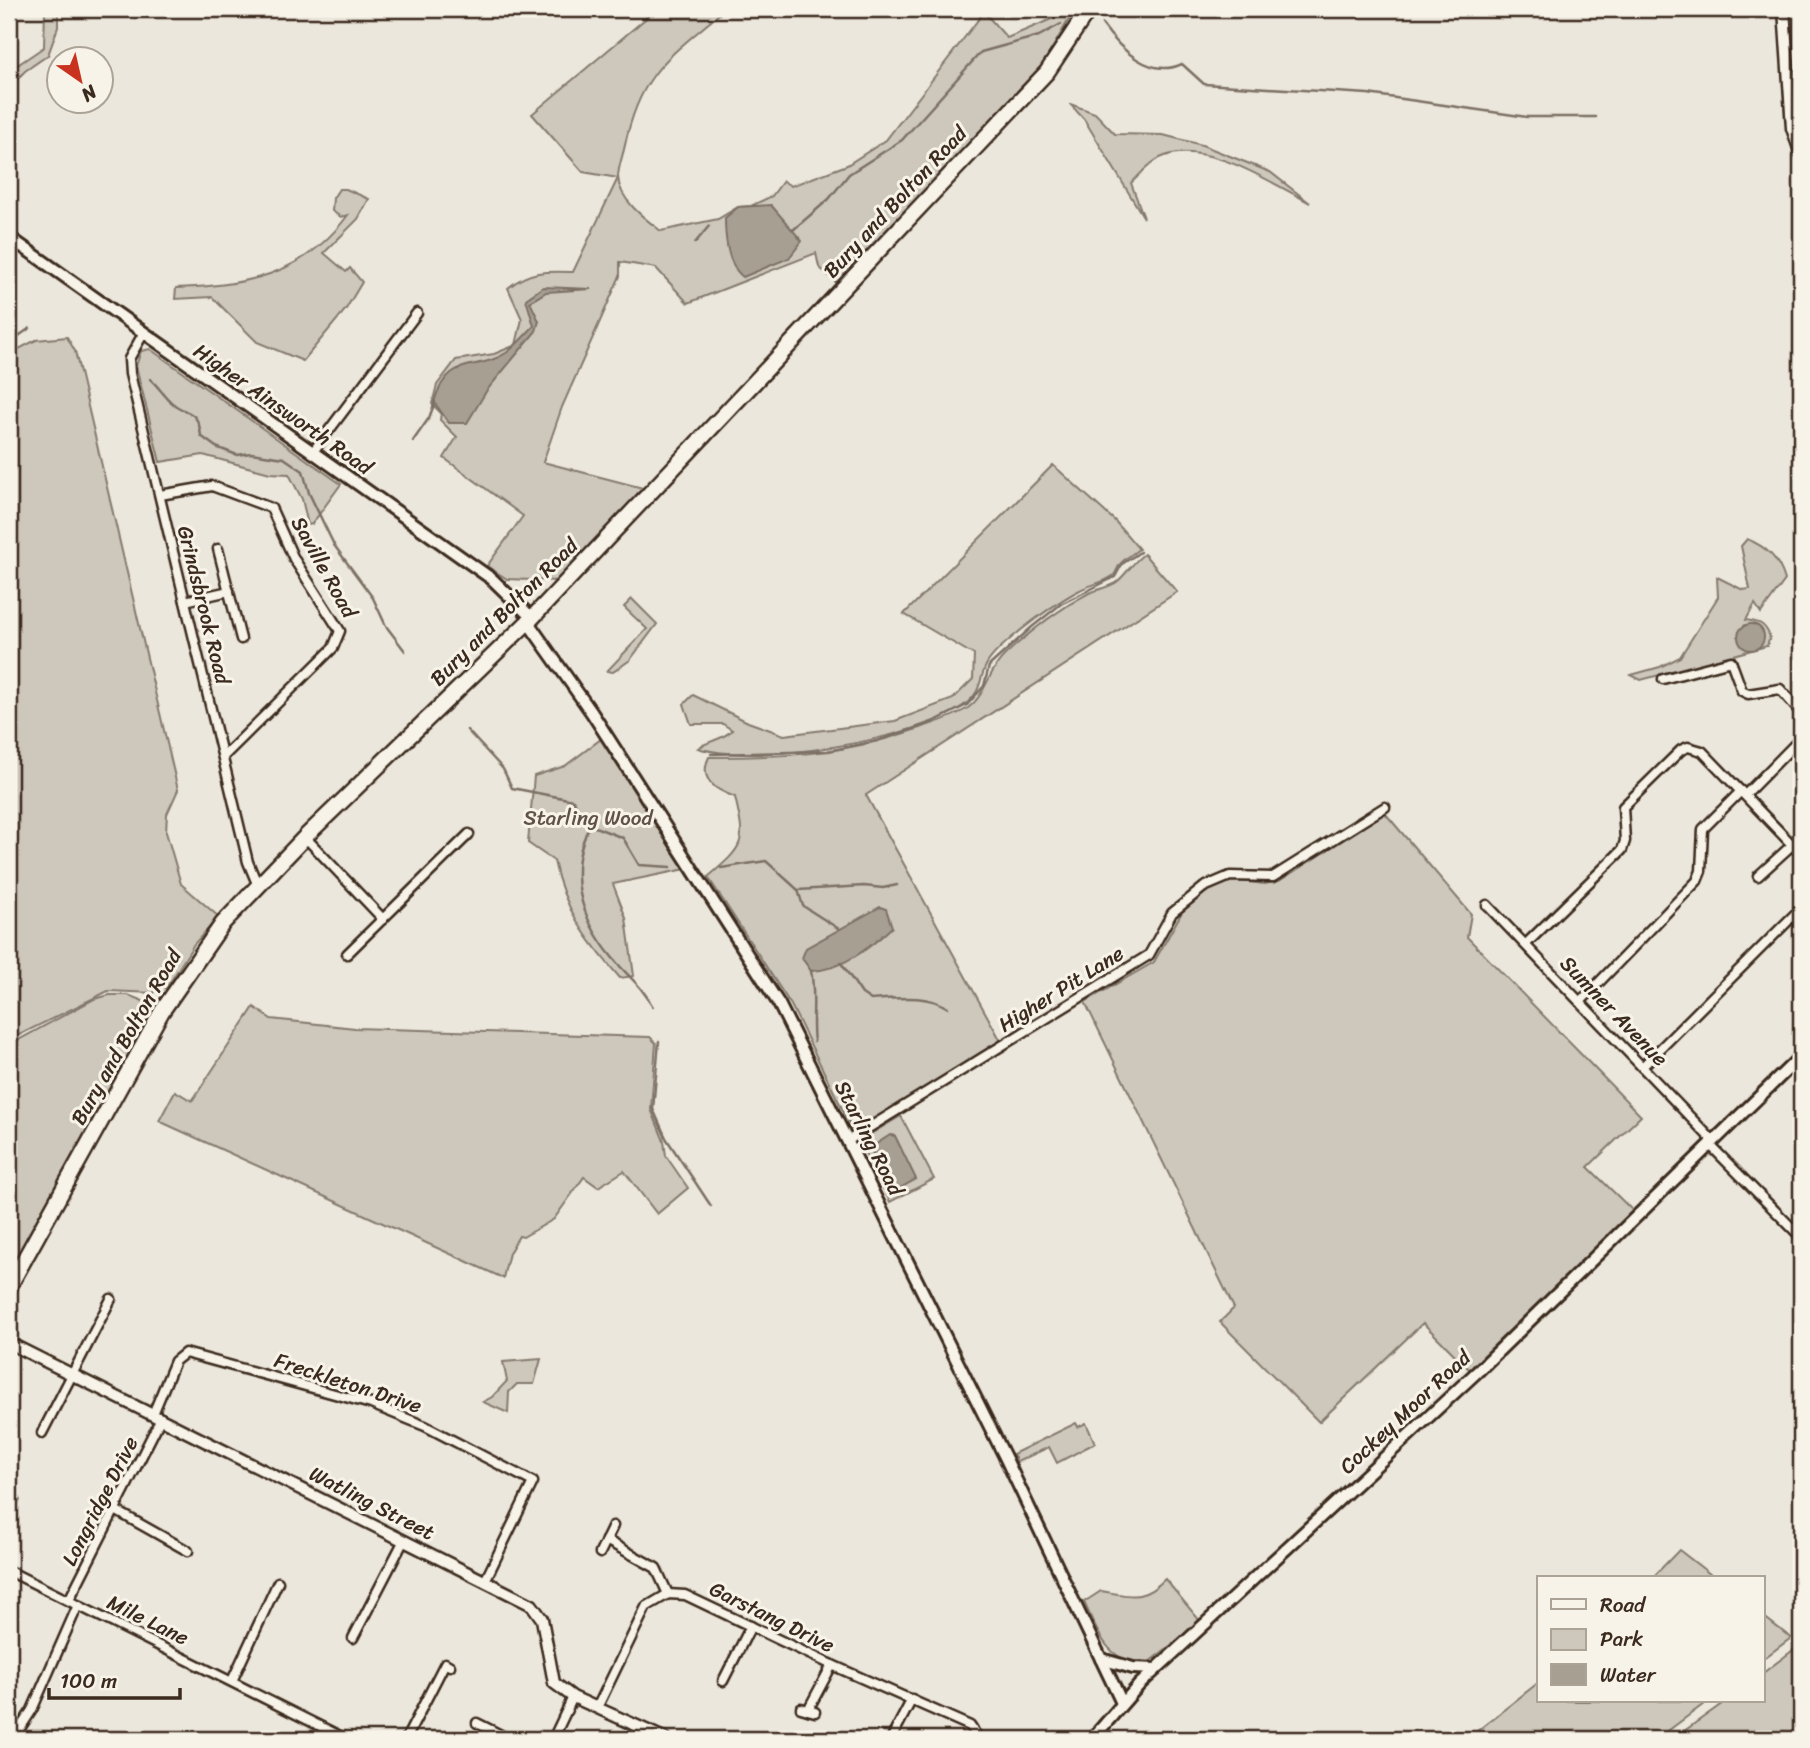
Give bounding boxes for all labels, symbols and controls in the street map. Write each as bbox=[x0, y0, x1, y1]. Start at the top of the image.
north arrow bbox=[46, 46, 116, 116]
text: N bbox=[74, 76, 105, 112]
street label: Bury and Bolton Road bbox=[813, 115, 978, 288]
street label: Higher Ainsworth Road bbox=[185, 333, 382, 487]
street label: Saville Road bbox=[280, 509, 369, 627]
street label: Grindsbrook Road bbox=[166, 522, 243, 690]
street label: Bury and Bolton Road bbox=[420, 527, 589, 696]
park label: Starling Wood bbox=[523, 799, 654, 837]
street label: Higher Pit Lane bbox=[990, 935, 1132, 1043]
street label: Bury and Bolton Road bbox=[60, 940, 193, 1132]
street label: Sumner Avenue bbox=[1550, 946, 1678, 1076]
street label: Starling Road bbox=[824, 1073, 915, 1204]
street label: Cockey Moor Road bbox=[1330, 1339, 1481, 1484]
street label: Freckleton Drive bbox=[269, 1341, 427, 1425]
street label: Longridge Drive bbox=[51, 1429, 149, 1573]
street label: Watling Street bbox=[302, 1455, 442, 1551]
street label: Garstang Drive bbox=[703, 1570, 842, 1664]
legend bbox=[1537, 1576, 1764, 1702]
street label: Mile Lane bbox=[100, 1584, 196, 1656]
text: Road bbox=[1600, 1586, 1647, 1624]
text: Park bbox=[1600, 1620, 1643, 1658]
text: Water bbox=[1600, 1656, 1657, 1694]
scale bar bbox=[49, 1657, 180, 1701]
text: 100 m bbox=[60, 1662, 117, 1700]

